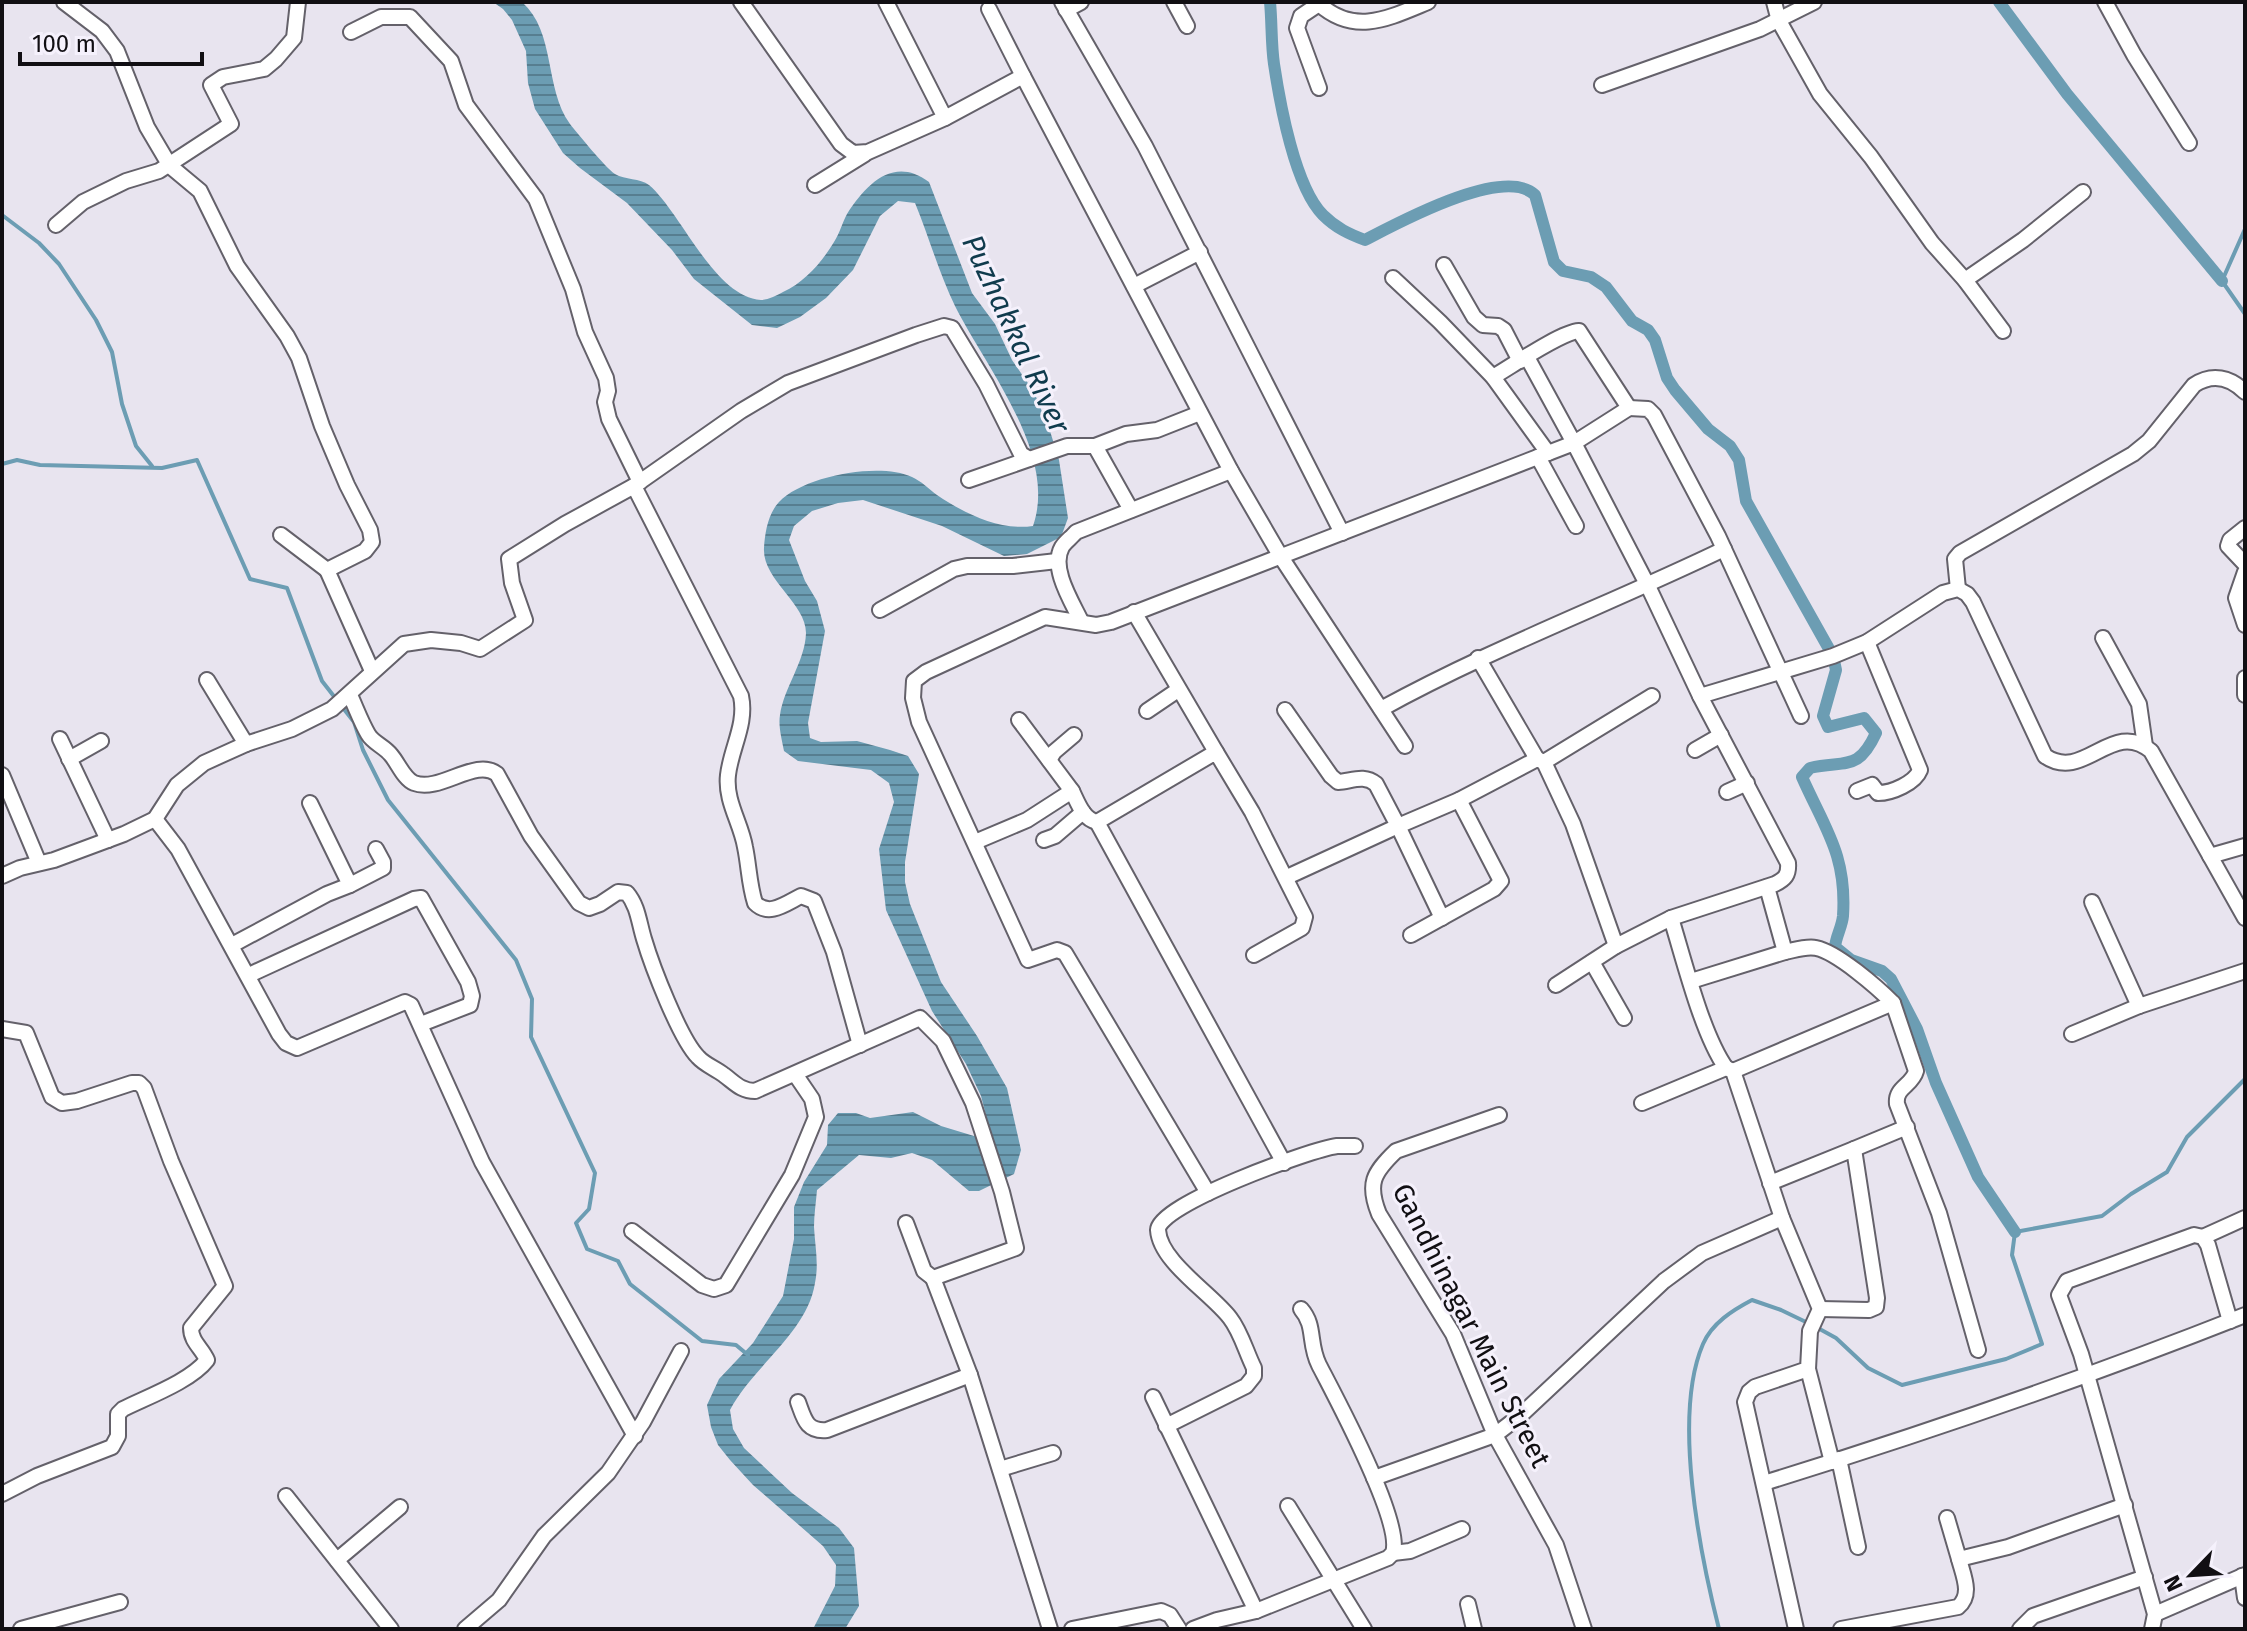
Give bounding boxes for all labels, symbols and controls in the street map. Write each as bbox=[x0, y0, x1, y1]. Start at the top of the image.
scale bar bbox=[20, 16, 202, 66]
text: 100 m bbox=[32, 30, 96, 58]
water label: Puzhakkal River bbox=[954, 229, 1078, 440]
street label: Gandhinagar Main Street bbox=[1386, 1178, 1558, 1473]
north arrow bbox=[2151, 1535, 2231, 1615]
text: N bbox=[2158, 1571, 2189, 1596]

